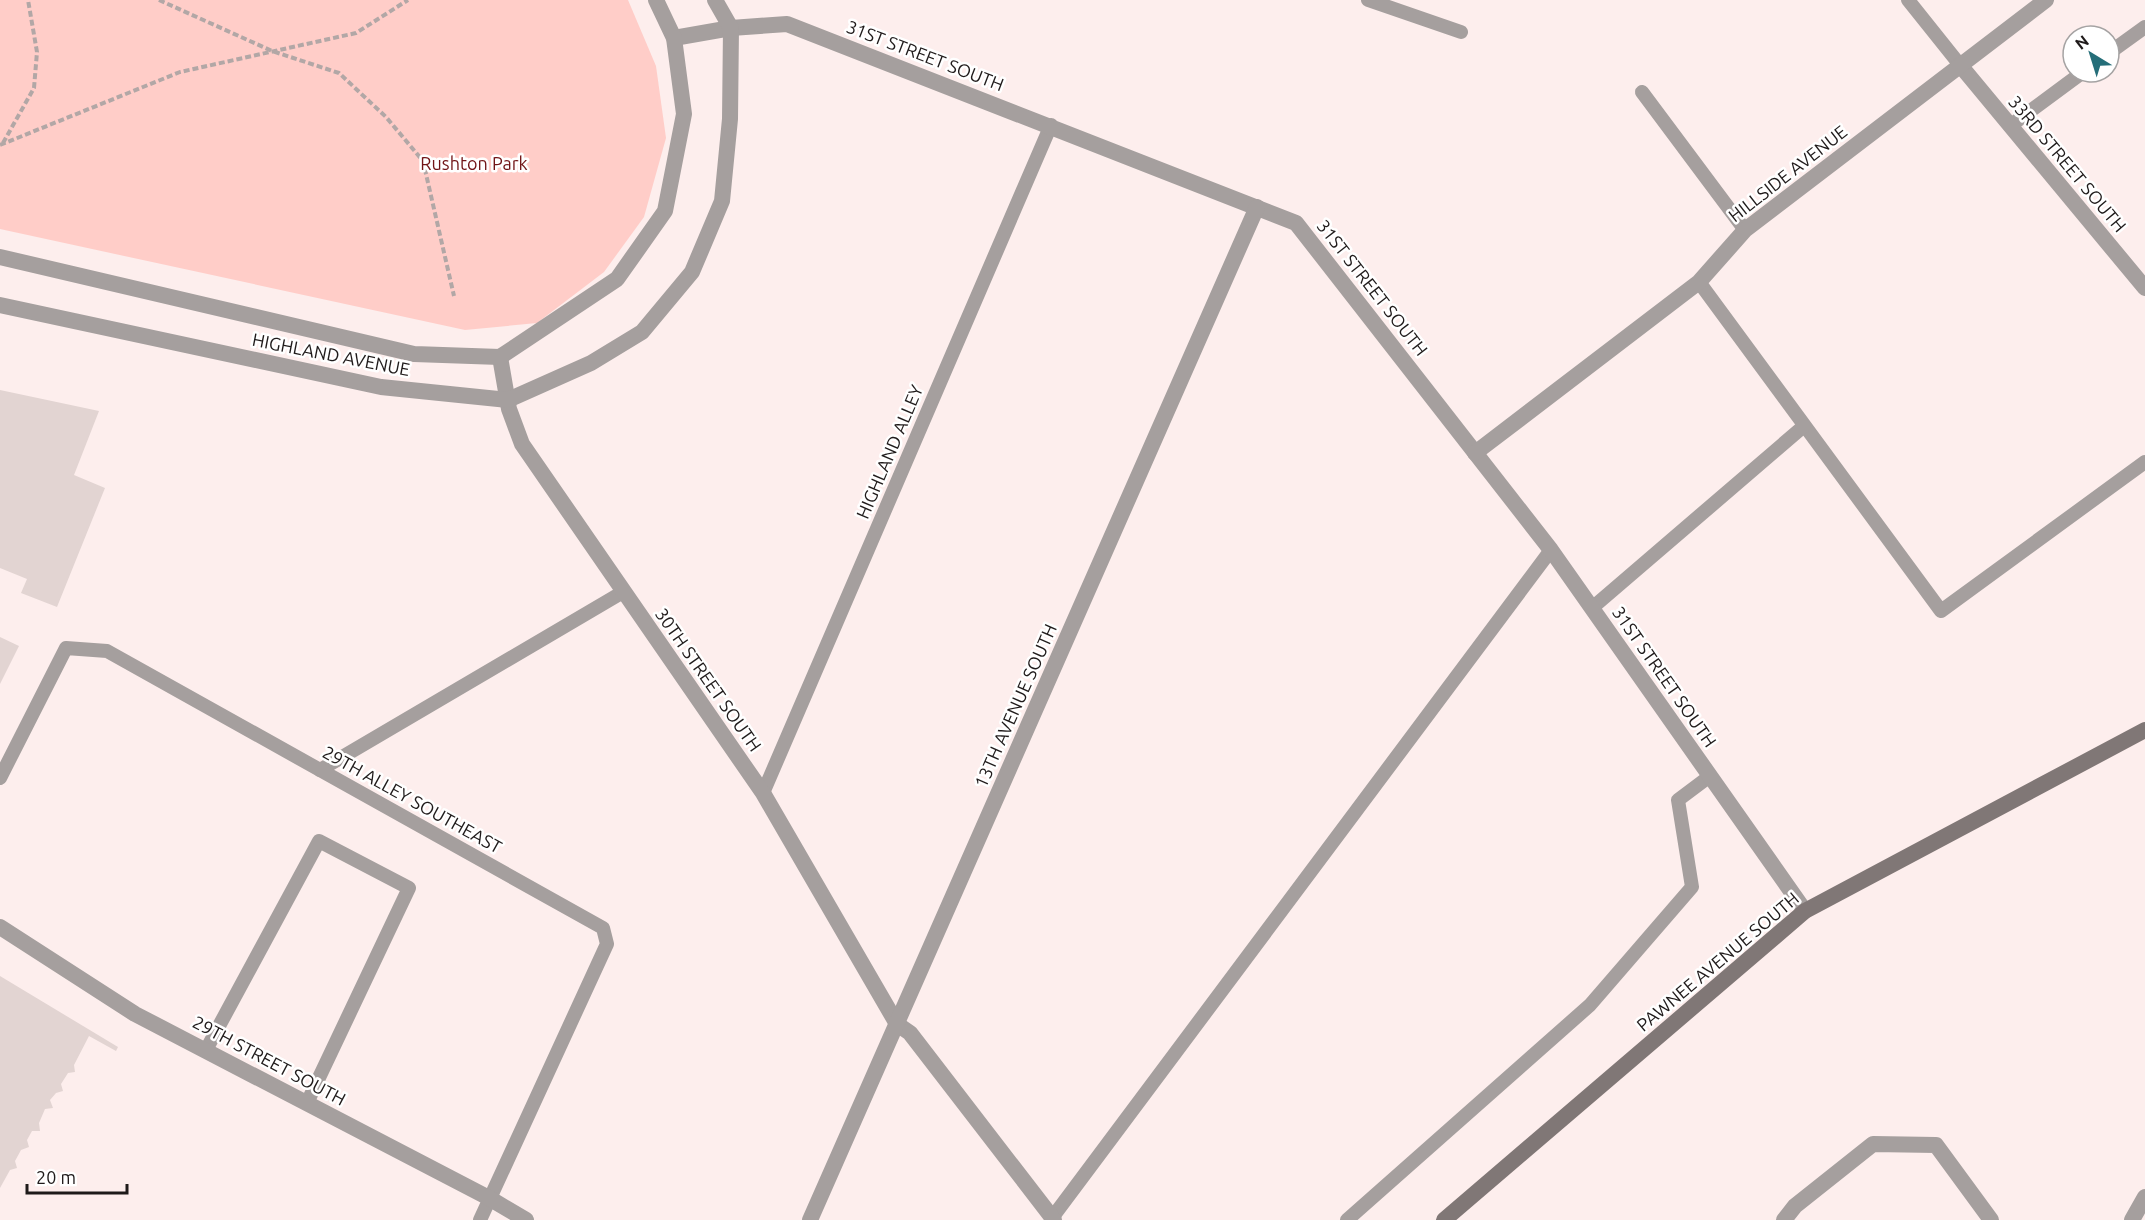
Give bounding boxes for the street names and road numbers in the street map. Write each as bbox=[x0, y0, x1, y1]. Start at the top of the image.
street label: 31ST STREET SOUTH bbox=[844, 16, 1007, 94]
street label: 33RD STREET SOUTH bbox=[2005, 91, 2131, 236]
street label: HILLSIDE AVENUE bbox=[1724, 121, 1850, 225]
street label: 31ST STREET SOUTH bbox=[1313, 215, 1432, 359]
street label: HIGHLAND AVENUE bbox=[251, 329, 412, 379]
street label: HIGHLAND ALLEY bbox=[852, 381, 926, 521]
street label: 31ST STREET SOUTH bbox=[1609, 602, 1721, 751]
street label: 30TH STREET SOUTH bbox=[652, 604, 766, 755]
street label: 13TH AVENUE SOUTH bbox=[970, 621, 1060, 790]
street label: 29TH ALLEY SOUTHEAST bbox=[319, 741, 506, 857]
street label: PAWNEE AVENUE SOUTH bbox=[1632, 888, 1802, 1035]
street label: 29TH STREET SOUTH bbox=[190, 1011, 349, 1109]

